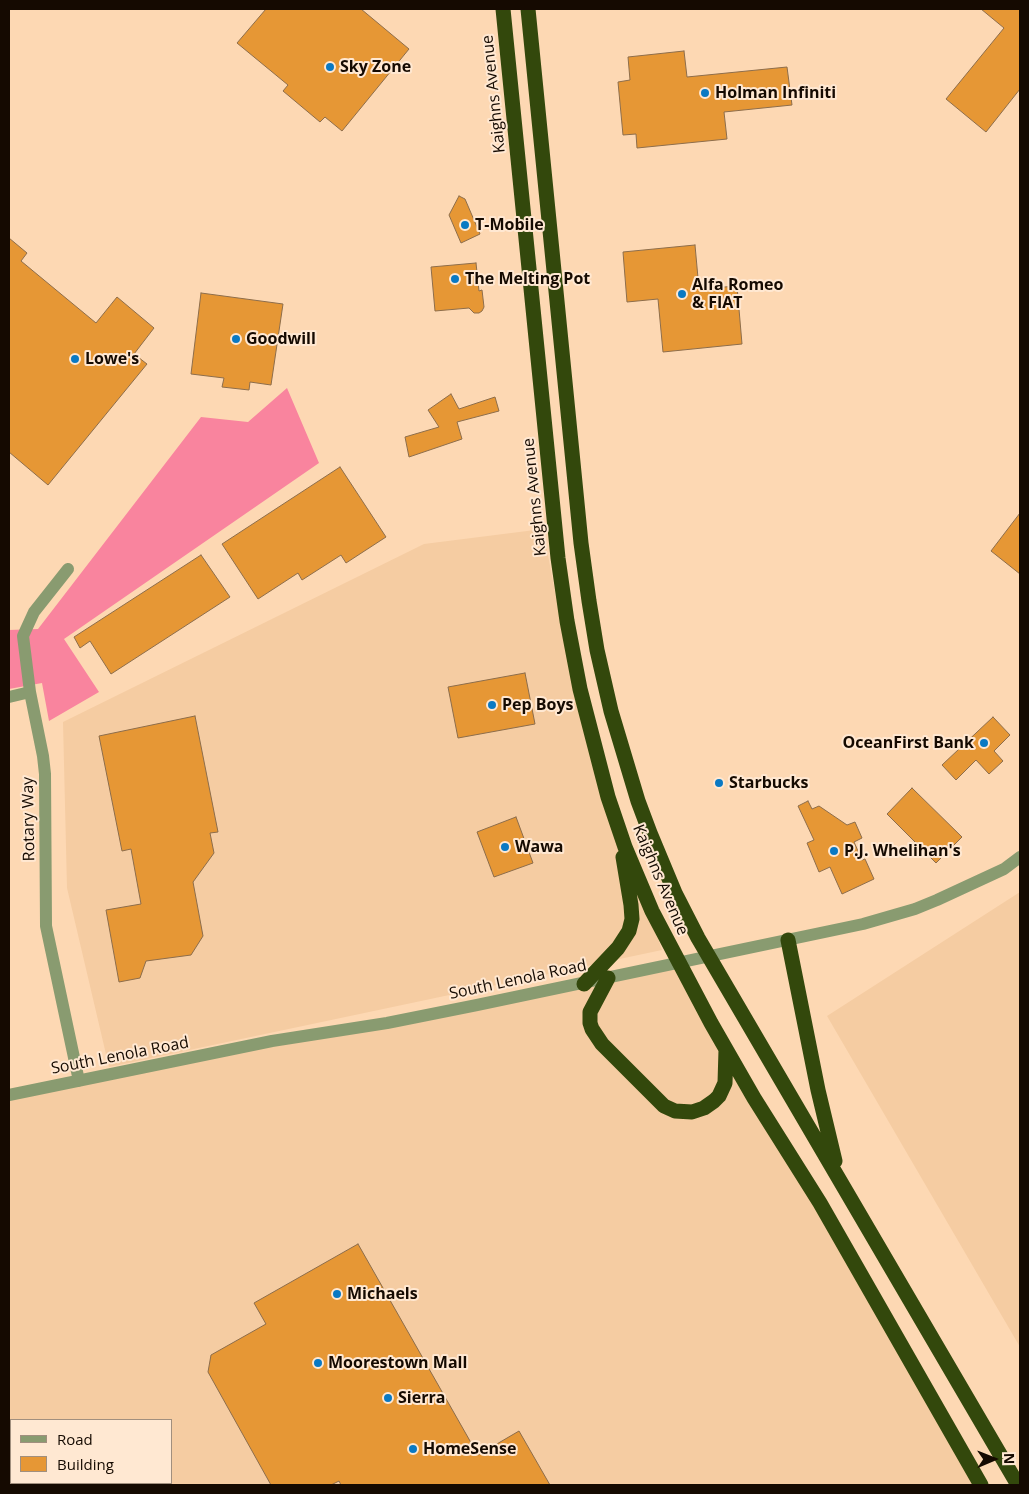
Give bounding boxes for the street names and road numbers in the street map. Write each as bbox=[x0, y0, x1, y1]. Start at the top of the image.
street label: Kaighns Avenue bbox=[478, 34, 510, 154]
street label: Kaighns Avenue bbox=[519, 437, 551, 557]
street label: Rotary Way bbox=[19, 777, 39, 861]
street label: Kaighns Avenue bbox=[628, 822, 692, 938]
street label: South Lenola Road bbox=[448, 956, 588, 1004]
street label: South Lenola Road bbox=[49, 1033, 191, 1079]

